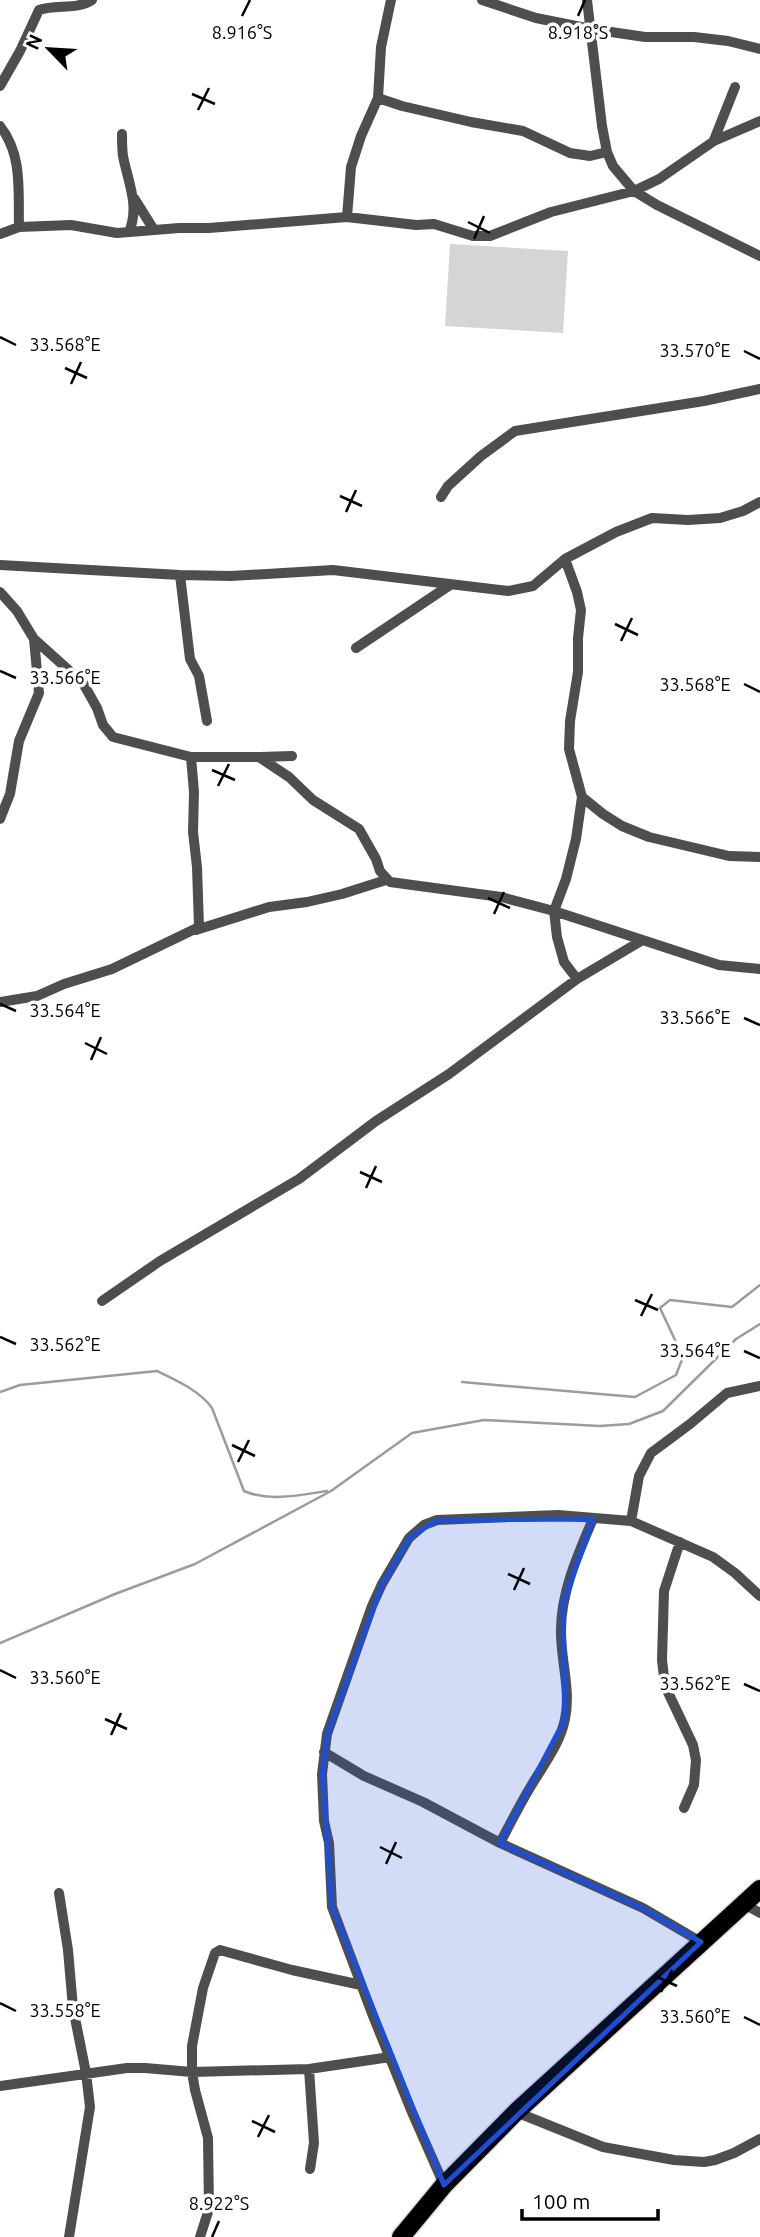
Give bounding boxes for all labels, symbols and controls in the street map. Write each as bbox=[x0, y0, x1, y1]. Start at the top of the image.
north arrow bbox=[14, 14, 84, 84]
text: 8.916°S bbox=[212, 22, 272, 42]
text: 8.918°S bbox=[548, 22, 608, 42]
text: N bbox=[21, 31, 47, 53]
text: 33.568°E bbox=[29, 334, 101, 354]
text: 33.570°E bbox=[659, 340, 731, 360]
text: 33.566°E bbox=[29, 667, 101, 687]
text: 33.568°E bbox=[659, 674, 731, 694]
text: 33.564°E bbox=[29, 1000, 101, 1020]
text: 33.566°E bbox=[659, 1007, 731, 1027]
text: 33.562°E bbox=[29, 1334, 101, 1354]
text: 33.564°E bbox=[659, 1340, 731, 1360]
text: 33.560°E bbox=[29, 1667, 101, 1687]
text: 33.562°E bbox=[659, 1673, 731, 1693]
text: 33.558°E bbox=[29, 2000, 101, 2020]
text: 33.560°E bbox=[659, 2006, 731, 2026]
scale bar bbox=[522, 2178, 658, 2222]
text: 100 m bbox=[532, 2189, 590, 2213]
text: 8.922°S bbox=[189, 2193, 249, 2213]

